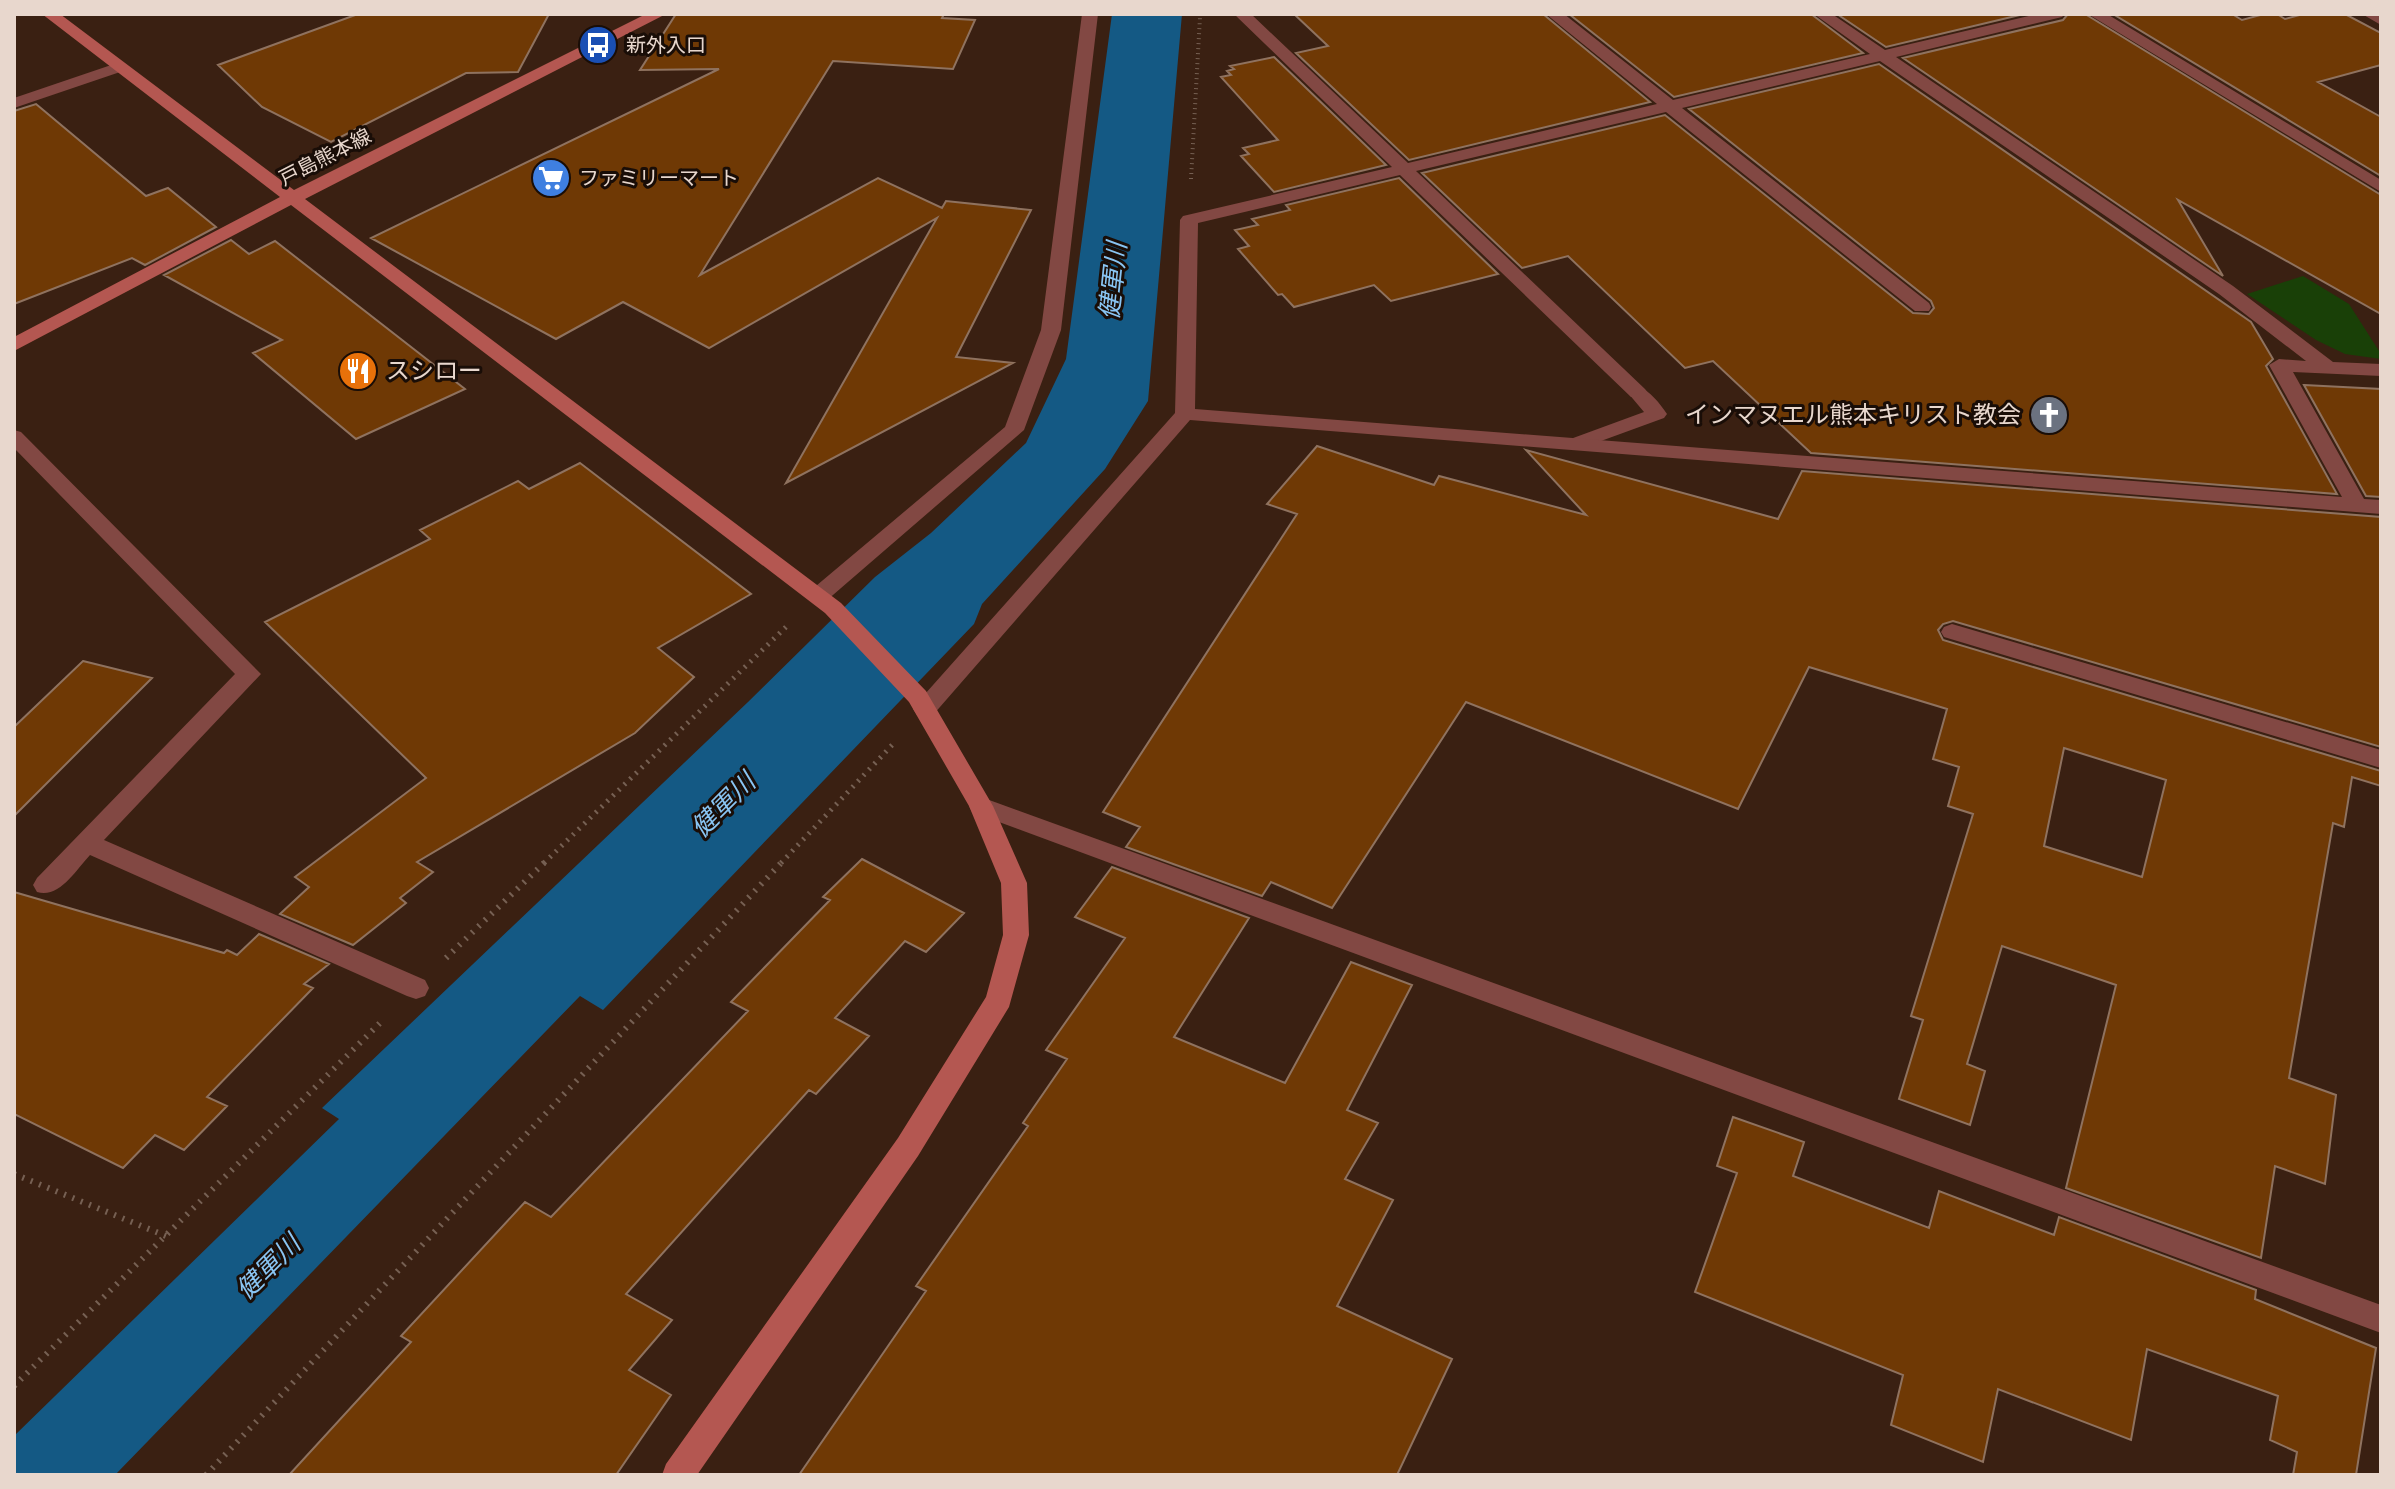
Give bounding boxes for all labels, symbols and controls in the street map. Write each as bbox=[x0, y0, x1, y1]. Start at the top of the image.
bus stop icon: 新外入口 bbox=[577, 24, 619, 66]
place label: 新外入口 bbox=[626, 33, 706, 58]
street label: 戸島熊本線 bbox=[275, 124, 375, 191]
supermarket icon: ファミリーマート bbox=[530, 157, 572, 199]
place label: ファミリーマート bbox=[579, 166, 739, 191]
water label: 健軍川 bbox=[1094, 238, 1134, 322]
restaurant icon: スシロー bbox=[337, 350, 379, 392]
place label: スシロー bbox=[386, 356, 482, 386]
church icon: インマヌエル熊本キリスト教会 bbox=[2028, 394, 2070, 436]
place label: インマヌエル熊本キリスト教会 bbox=[1685, 400, 2021, 430]
water label: 健軍川 bbox=[685, 765, 765, 845]
water label: 健軍川 bbox=[230, 1227, 310, 1307]

